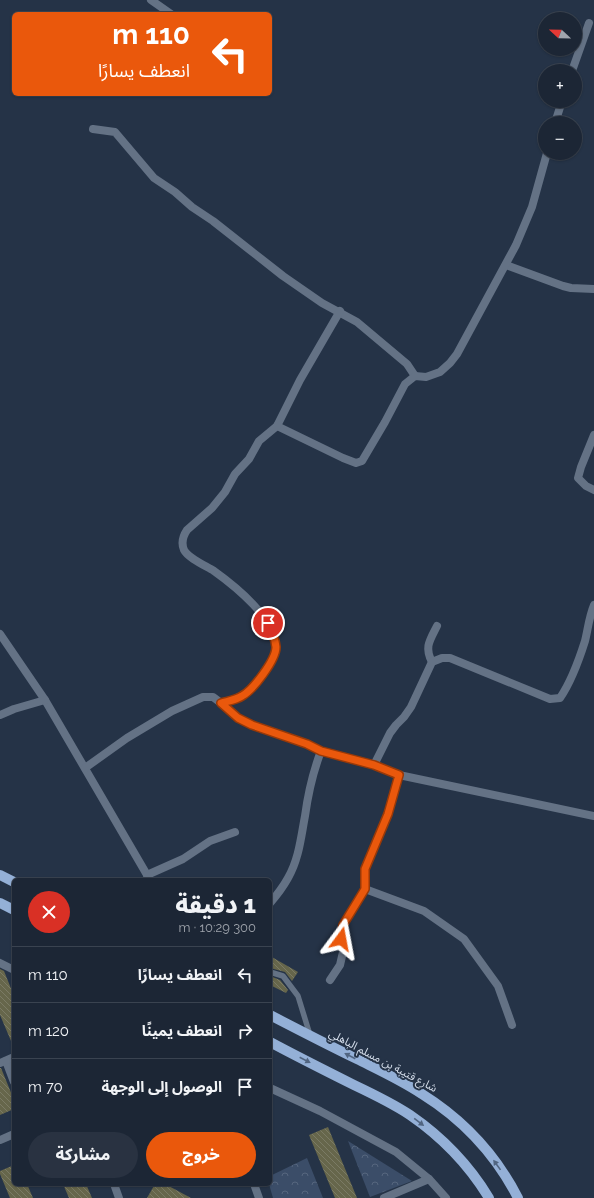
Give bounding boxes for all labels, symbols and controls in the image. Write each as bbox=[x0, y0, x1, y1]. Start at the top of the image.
north arrow bbox=[538, 12, 582, 56]
map controls bbox=[538, 12, 582, 160]
text: 110 m bbox=[112, 18, 190, 51]
icon: left bbox=[204, 28, 256, 80]
text: انعطف يسارًا bbox=[98, 60, 190, 81]
button: + bbox=[538, 64, 582, 108]
button: − bbox=[538, 116, 582, 160]
pin bbox=[251, 606, 285, 640]
icon: arrive bbox=[257, 612, 279, 634]
text: 1 دقيقة bbox=[175, 890, 256, 919]
button: close bbox=[28, 891, 70, 933]
position arrow bbox=[320, 918, 362, 960]
text: 300 m · 10:29 bbox=[178, 920, 256, 935]
icon: left bbox=[234, 964, 256, 986]
text: 110 m bbox=[28, 966, 68, 984]
text: انعطف يسارًا bbox=[138, 966, 222, 984]
icon: right bbox=[234, 1020, 256, 1042]
text: 120 m bbox=[28, 1022, 69, 1040]
text: انعطف يمينًا bbox=[142, 1022, 222, 1040]
street label: شارع قتيبة بن مسلم الباهلي bbox=[325, 1027, 440, 1097]
one-way arrow bbox=[344, 1052, 355, 1059]
one-way arrow bbox=[299, 1057, 311, 1063]
icon: arrive bbox=[234, 1076, 256, 1098]
text: 70 m bbox=[28, 1078, 63, 1096]
text: الوصول إلى الوجهة bbox=[102, 1078, 222, 1096]
one-way arrow bbox=[414, 1118, 424, 1126]
button: مشاركة bbox=[28, 1132, 138, 1178]
button: خروج bbox=[146, 1132, 256, 1178]
one-way arrow bbox=[493, 1160, 501, 1170]

